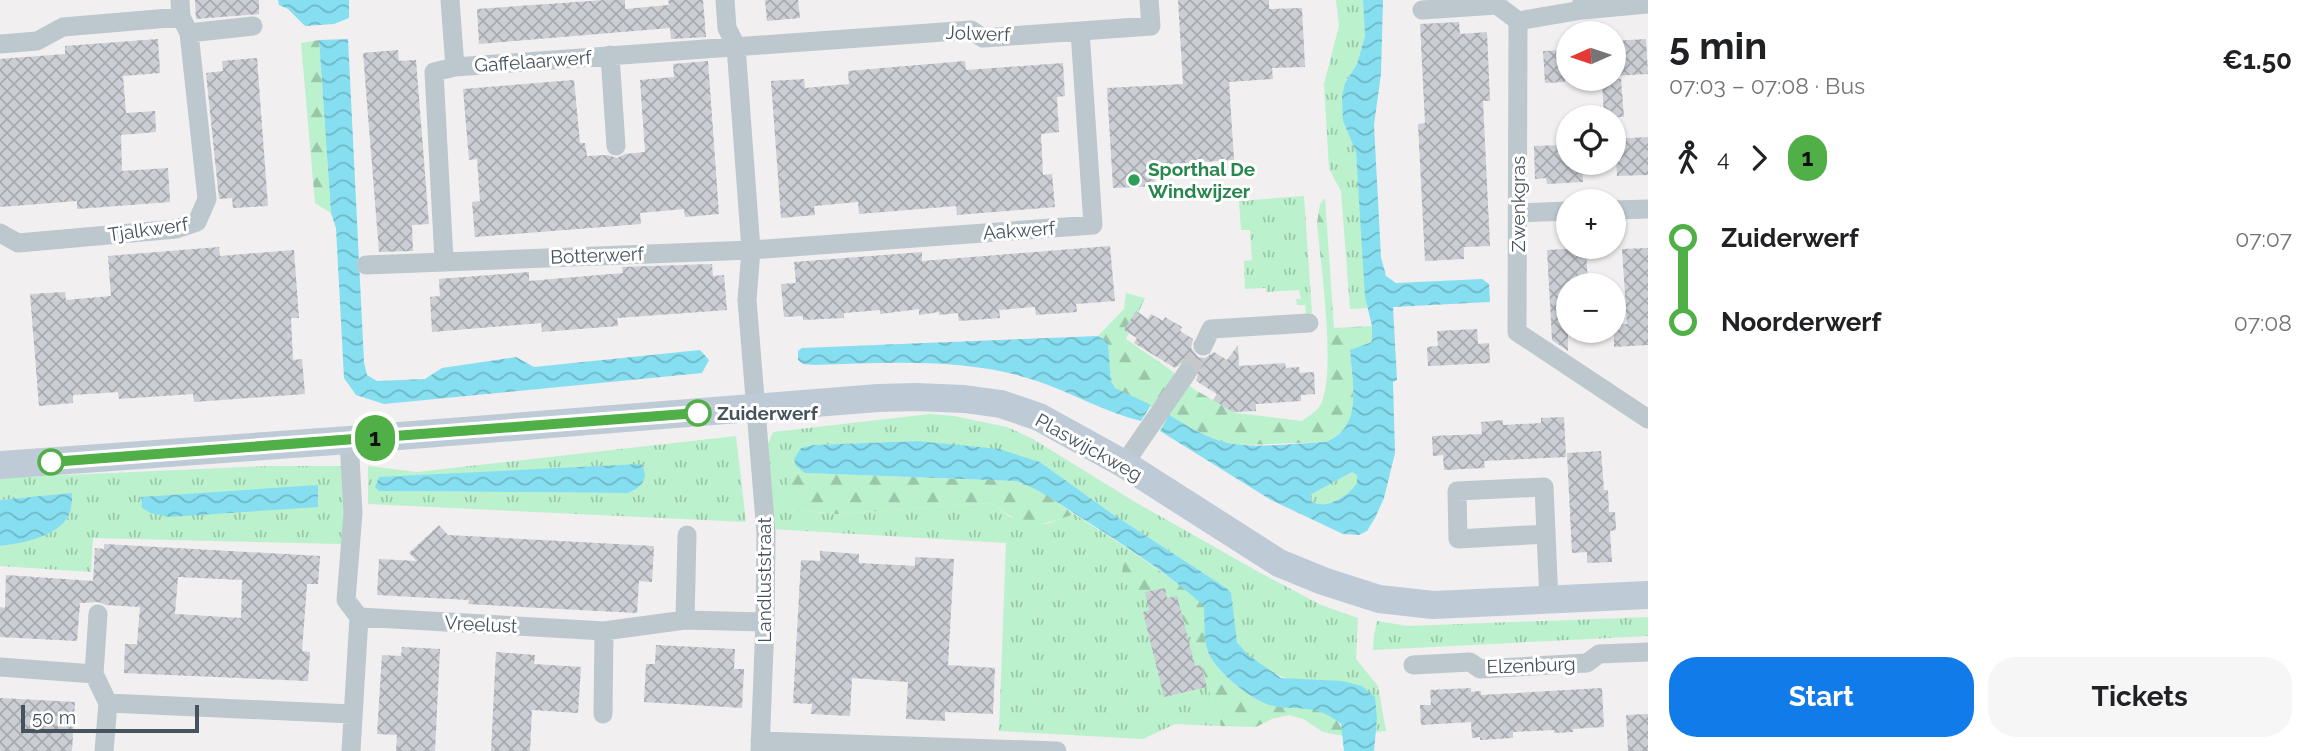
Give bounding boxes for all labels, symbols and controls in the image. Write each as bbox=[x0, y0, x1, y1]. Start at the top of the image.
street label: Jolwerf bbox=[945, 21, 1011, 45]
north arrow bbox=[1556, 21, 1626, 91]
map controls bbox=[1556, 21, 1626, 343]
text: 5 min bbox=[1669, 23, 1767, 68]
text: €1.50 bbox=[2222, 45, 2292, 75]
street label: Gaffelaarwerf bbox=[474, 46, 593, 76]
text: 07:03 – 07:08 · Bus bbox=[1669, 72, 1865, 99]
button: locate bbox=[1556, 105, 1626, 175]
icon: walk bbox=[1669, 139, 1707, 177]
icon: forward bbox=[1740, 139, 1778, 177]
text: 1 bbox=[1802, 143, 1813, 172]
text: 4 bbox=[1717, 144, 1730, 171]
street label: Zwenkgras bbox=[1507, 156, 1529, 252]
place label: Sporthal De Windwijzer bbox=[1148, 158, 1255, 202]
marker: Sporthal De Windwijzer bbox=[1126, 172, 1142, 188]
button: + bbox=[1556, 189, 1626, 259]
street label: Tjalkwerf bbox=[107, 212, 190, 246]
street label: Aakwerf bbox=[982, 216, 1057, 243]
text: Zuiderwerf bbox=[1721, 223, 1859, 253]
text: 07:07 bbox=[2235, 225, 2292, 252]
street label: Botterwerf bbox=[550, 242, 645, 268]
button: − bbox=[1556, 273, 1626, 343]
text: Noorderwerf bbox=[1721, 307, 1881, 337]
text: 07:08 bbox=[2234, 309, 2292, 336]
marker: Zuiderwerf bbox=[685, 400, 711, 426]
place label: Zuiderwerf bbox=[717, 402, 819, 424]
street label: Plaswijckweg bbox=[1032, 409, 1146, 485]
line badge: 1 bbox=[352, 415, 398, 461]
text: 1 bbox=[369, 423, 381, 452]
unlabelled marker bbox=[38, 449, 64, 475]
street label: Landluststraat bbox=[753, 517, 775, 643]
street label: Vreelust bbox=[444, 611, 519, 637]
street label: Elzenburg bbox=[1486, 652, 1576, 678]
button: Start bbox=[1669, 657, 1974, 737]
button: Tickets bbox=[1988, 657, 2292, 737]
scale bar bbox=[21, 702, 200, 734]
text: 50 m bbox=[32, 706, 76, 728]

